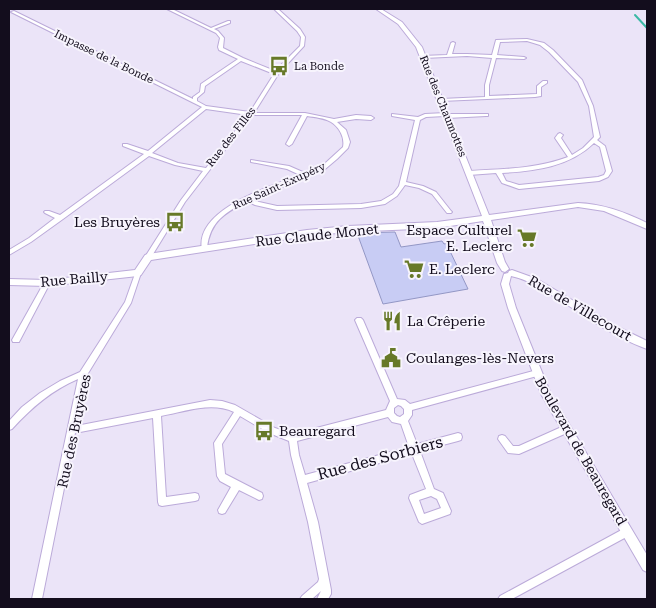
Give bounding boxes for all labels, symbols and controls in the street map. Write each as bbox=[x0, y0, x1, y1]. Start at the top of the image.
street label: Impasse de la Bonde bbox=[52, 27, 156, 87]
street label: Rue des Chaumottes bbox=[417, 53, 469, 159]
bus stop icon: La Bonde bbox=[268, 55, 290, 77]
place label: La Bonde bbox=[294, 60, 344, 73]
street label: Rue des Filles bbox=[204, 104, 258, 170]
street label: Rue Saint-Exupéry bbox=[231, 159, 328, 212]
bus stop icon: Les Bruyères bbox=[164, 211, 186, 233]
place label: Les Bruyères bbox=[74, 214, 160, 230]
street label: Rue Claude Monet bbox=[255, 221, 379, 249]
place label: Espace Culturel E. Leclerc bbox=[406, 222, 513, 254]
supermarket icon: Espace Culturel E. Leclerc bbox=[516, 227, 538, 249]
supermarket icon: E. Leclerc bbox=[403, 258, 425, 280]
place label: E. Leclerc bbox=[429, 261, 495, 277]
street label: Rue Bailly bbox=[40, 268, 109, 290]
street label: Rue de Villecourt bbox=[525, 272, 635, 344]
restaurant icon: La Crêperie bbox=[381, 310, 403, 332]
place label: La Crêperie bbox=[407, 313, 485, 329]
public building icon: Coulanges-lès-Nevers bbox=[380, 347, 402, 369]
place label: Coulanges-lès-Nevers bbox=[406, 350, 554, 366]
street label: Rue des Bruyères bbox=[54, 372, 94, 489]
street label: Boulevard de Beauregard bbox=[532, 374, 630, 528]
bus stop icon: Beauregard bbox=[253, 420, 275, 442]
place label: Beauregard bbox=[279, 423, 355, 439]
street label: Rue des Sorbiers bbox=[315, 432, 445, 484]

